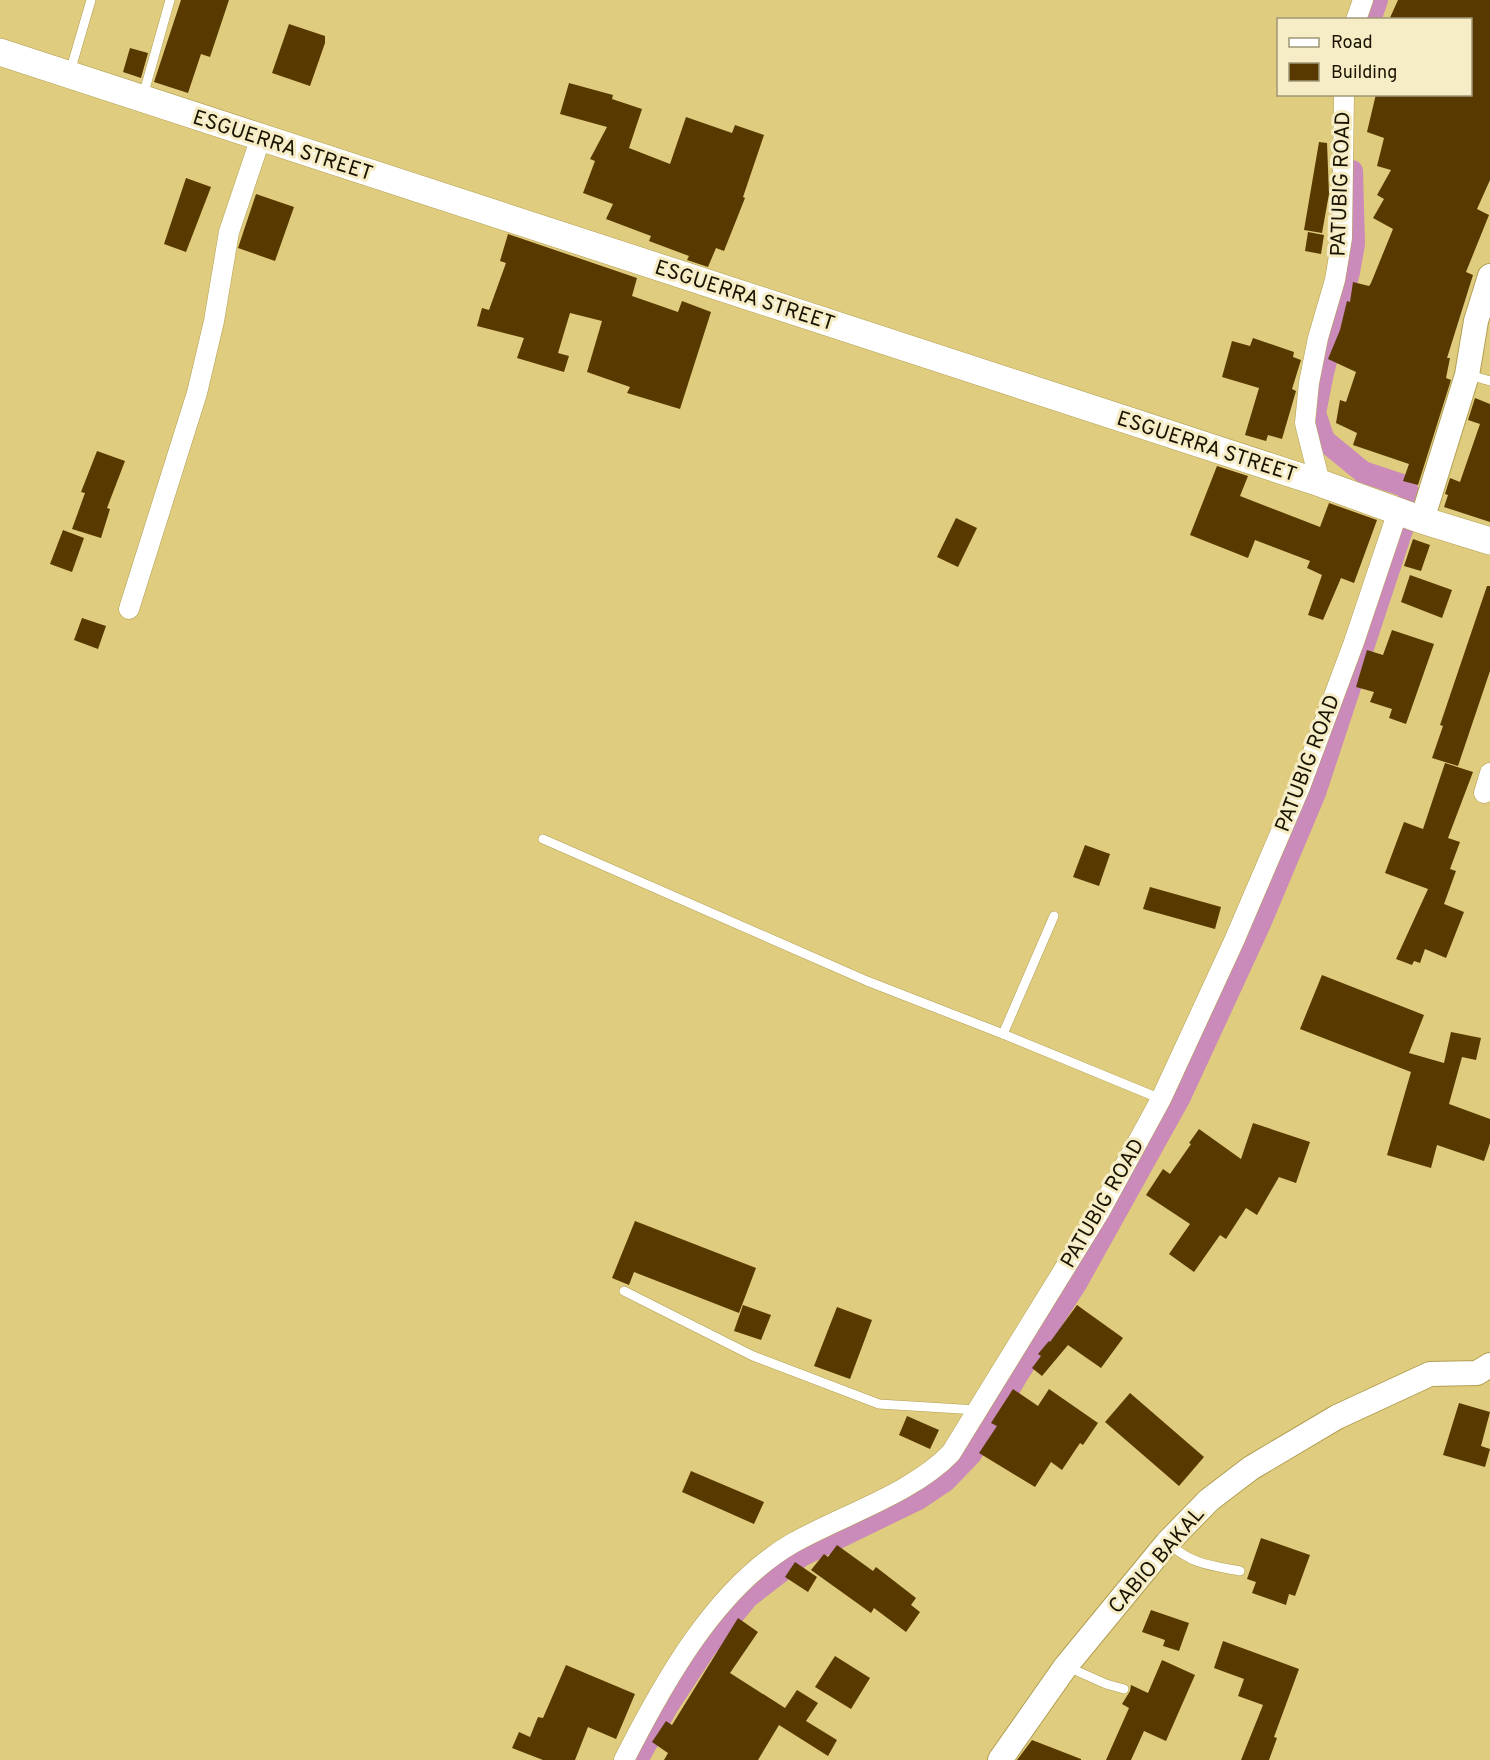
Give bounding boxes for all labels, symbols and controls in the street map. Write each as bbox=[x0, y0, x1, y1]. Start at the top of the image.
legend bbox=[1277, 18, 1472, 96]
text: Road bbox=[1331, 32, 1373, 55]
text: Building bbox=[1331, 62, 1397, 85]
street label: ESGUERRA STREET bbox=[189, 105, 376, 188]
street label: PATUBIG ROAD bbox=[1325, 111, 1358, 257]
street label: ESGUERRA STREET bbox=[651, 255, 838, 338]
street label: ESGUERRA STREET bbox=[1113, 406, 1300, 489]
street label: PATUBIG ROAD bbox=[1270, 691, 1347, 836]
street label: PATUBIG ROAD bbox=[1055, 1134, 1151, 1273]
street label: CABIO BAKAL bbox=[1103, 1502, 1211, 1620]

